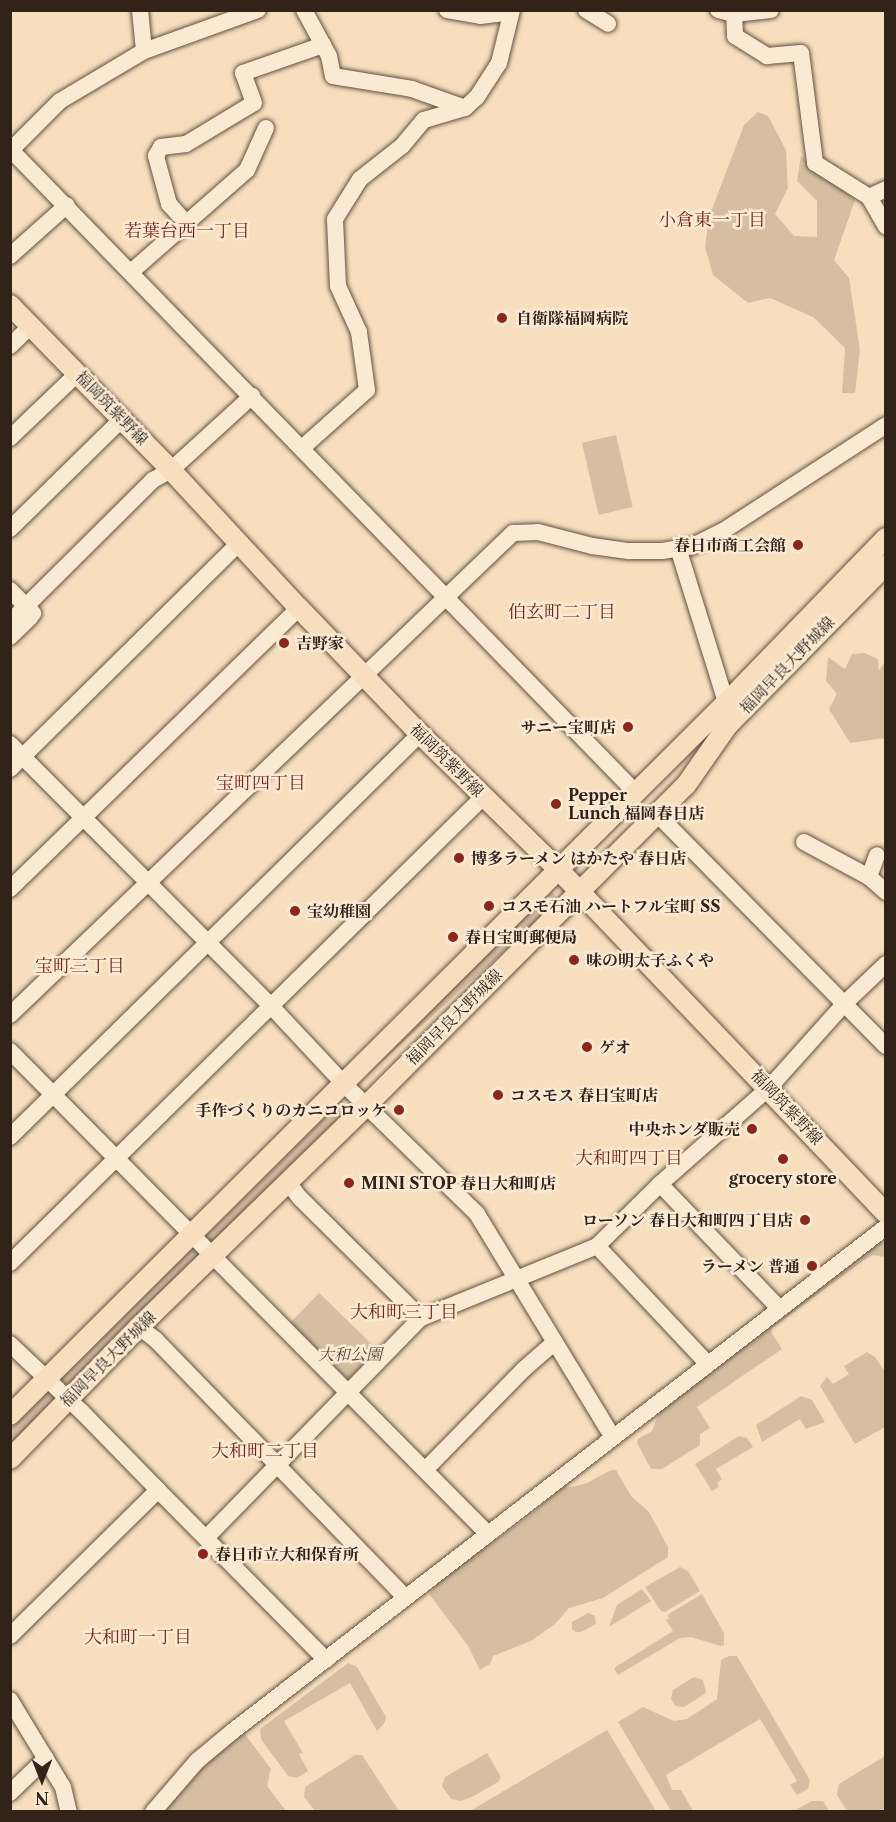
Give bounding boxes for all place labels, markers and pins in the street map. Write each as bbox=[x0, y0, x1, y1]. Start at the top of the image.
place label: 自衛隊福岡病院 bbox=[516, 308, 628, 328]
marker: 自衛隊福岡病院 bbox=[493, 309, 511, 327]
place label: 春日市商工会館 bbox=[674, 535, 786, 555]
marker: 春日市商工会館 bbox=[791, 538, 805, 552]
place label: 吉野家 bbox=[296, 633, 344, 653]
marker: 吉野家 bbox=[277, 636, 291, 650]
place label: サニー宝町店 bbox=[520, 717, 616, 737]
marker: サニー宝町店 bbox=[621, 720, 635, 734]
place label: Pepper Lunch 福岡春日店 bbox=[568, 785, 704, 823]
marker: Pepper Lunch 福岡春日店 bbox=[549, 797, 563, 811]
place label: 博多ラーメン はかたや 春日店 bbox=[471, 848, 687, 868]
marker: 博多ラーメン はかたや 春日店 bbox=[452, 851, 466, 865]
place label: コスモ石油 ハートフル宝町 SS bbox=[501, 896, 721, 916]
marker: コスモ石油 ハートフル宝町 SS bbox=[482, 899, 496, 913]
place label: 宝幼稚園 bbox=[307, 901, 371, 921]
marker: 宝幼稚園 bbox=[288, 904, 302, 918]
place label: 春日宝町郵便局 bbox=[465, 927, 577, 947]
marker: 春日宝町郵便局 bbox=[446, 930, 460, 944]
place label: 味の明太子ふくや bbox=[586, 950, 714, 970]
marker: 味の明太子ふくや bbox=[567, 953, 581, 967]
place label: ゲオ bbox=[599, 1037, 631, 1057]
marker: ゲオ bbox=[580, 1040, 594, 1054]
place label: コスモス 春日宝町店 bbox=[510, 1085, 658, 1105]
marker: コスモス 春日宝町店 bbox=[491, 1088, 505, 1102]
place label: 手作づくりのカニコロッケ bbox=[195, 1100, 387, 1120]
marker: 手作づくりのカニコロッケ bbox=[392, 1103, 406, 1117]
place label: 中央ホンダ販売 bbox=[628, 1119, 740, 1139]
marker: 中央ホンダ販売 bbox=[745, 1122, 759, 1136]
marker: grocery store bbox=[776, 1152, 790, 1166]
place label: grocery store bbox=[729, 1168, 837, 1188]
place label: MINI STOP 春日大和町店 bbox=[361, 1173, 556, 1193]
marker: MINI STOP 春日大和町店 bbox=[342, 1176, 356, 1190]
place label: ローソン 春日大和町四丁目店 bbox=[581, 1210, 793, 1230]
marker: ローソン 春日大和町四丁目店 bbox=[798, 1213, 812, 1227]
place label: ラーメン 普通 bbox=[700, 1256, 800, 1276]
marker: ラーメン 普通 bbox=[805, 1259, 819, 1273]
place label: 春日市立大和保育所 bbox=[215, 1544, 359, 1564]
marker: 春日市立大和保育所 bbox=[196, 1547, 210, 1561]

